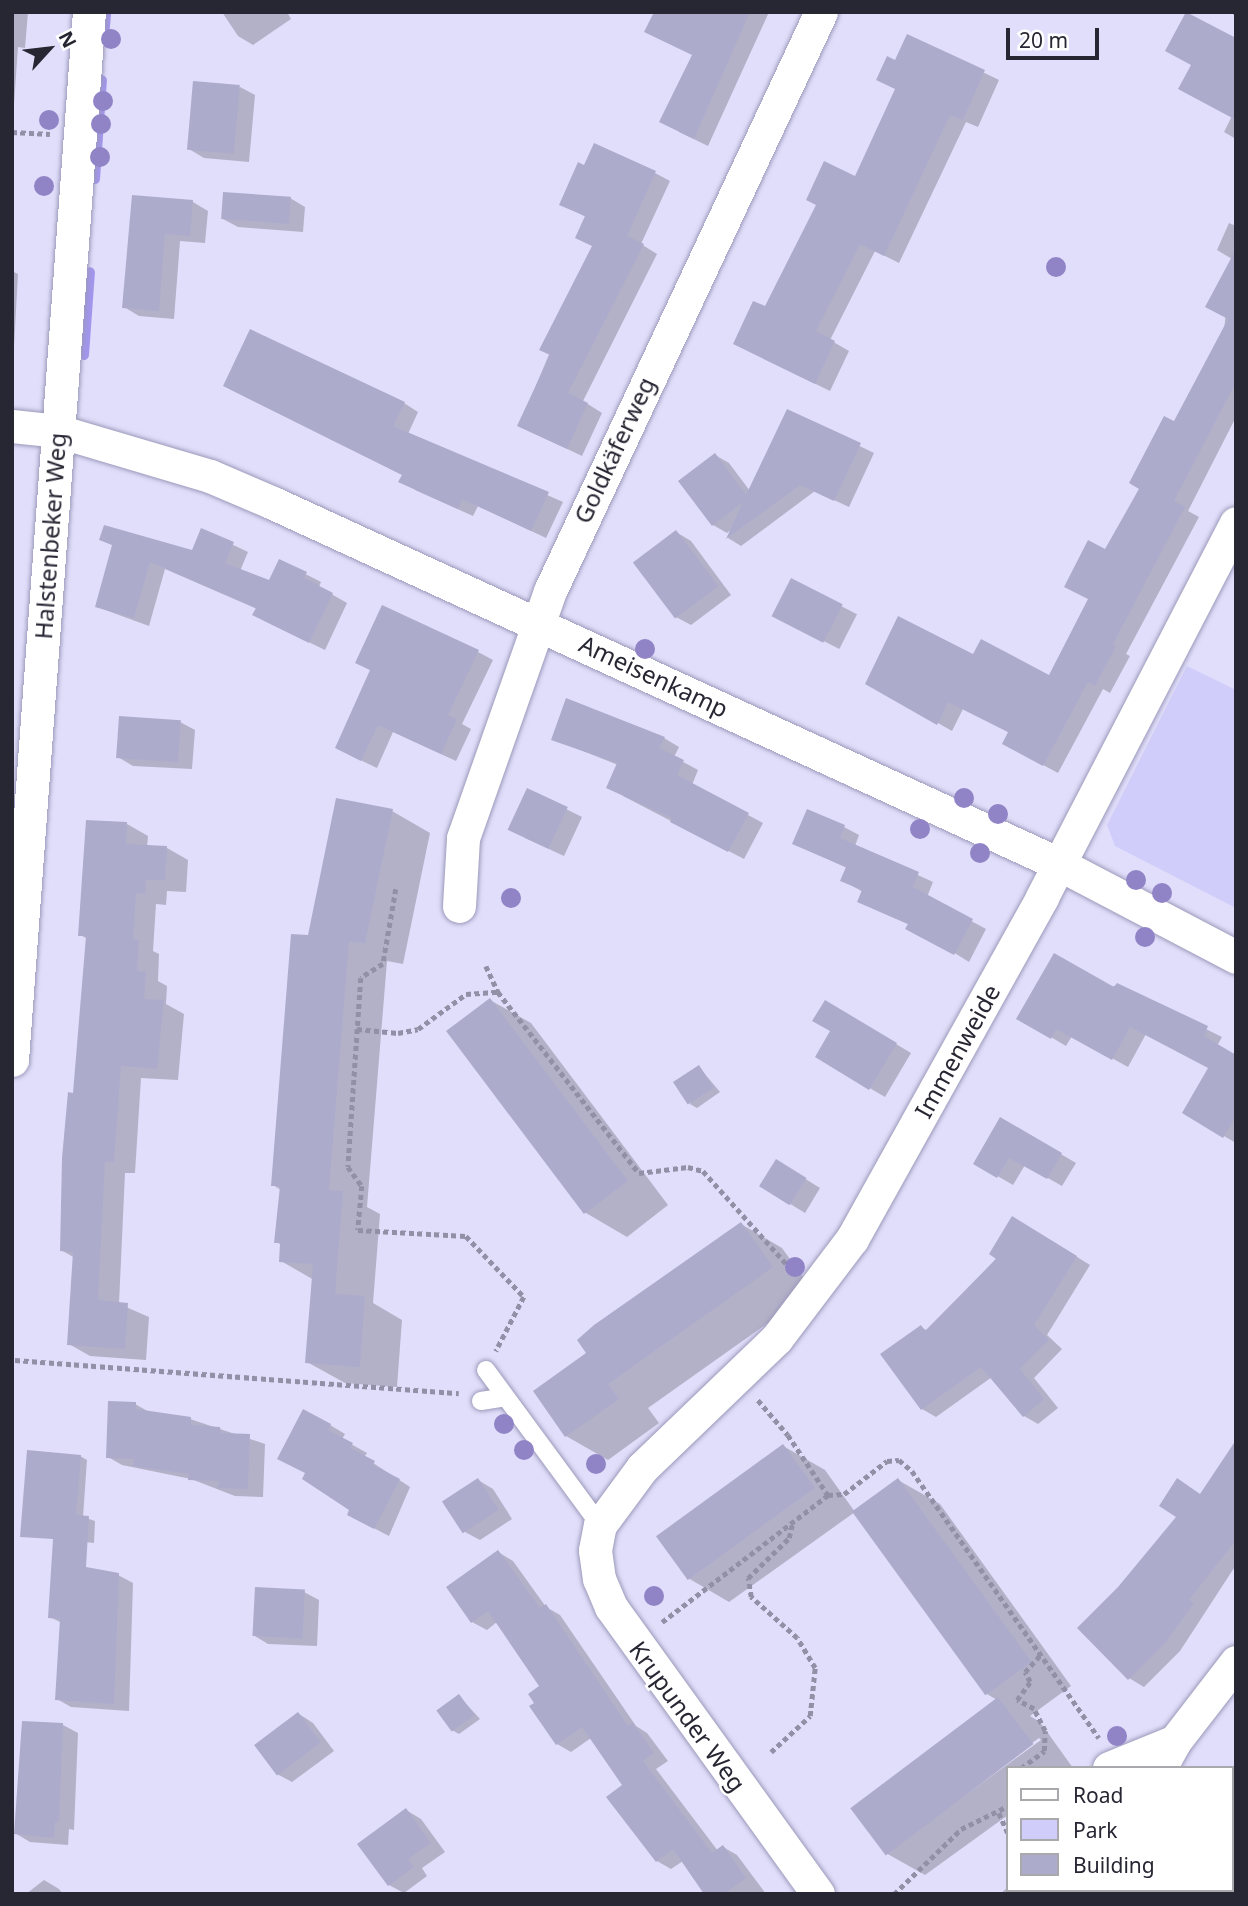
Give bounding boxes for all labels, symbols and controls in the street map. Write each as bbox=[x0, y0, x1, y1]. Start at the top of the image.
north arrow bbox=[14, 14, 84, 84]
scale bar bbox=[1010, 14, 1103, 58]
text: 20 m bbox=[1019, 26, 1068, 54]
text: N bbox=[53, 27, 83, 52]
street label: Goldkäferweg bbox=[568, 372, 660, 528]
street label: Halstenbeker Weg bbox=[28, 432, 72, 640]
street label: Ameisenkamp bbox=[575, 629, 733, 723]
street label: Immenweide bbox=[908, 979, 1006, 1123]
street label: Krupunder Weg bbox=[624, 1635, 752, 1797]
legend bbox=[1006, 1766, 1234, 1892]
text: Road bbox=[1073, 1781, 1123, 1809]
text: Park bbox=[1073, 1816, 1117, 1844]
text: Building bbox=[1073, 1851, 1155, 1879]

